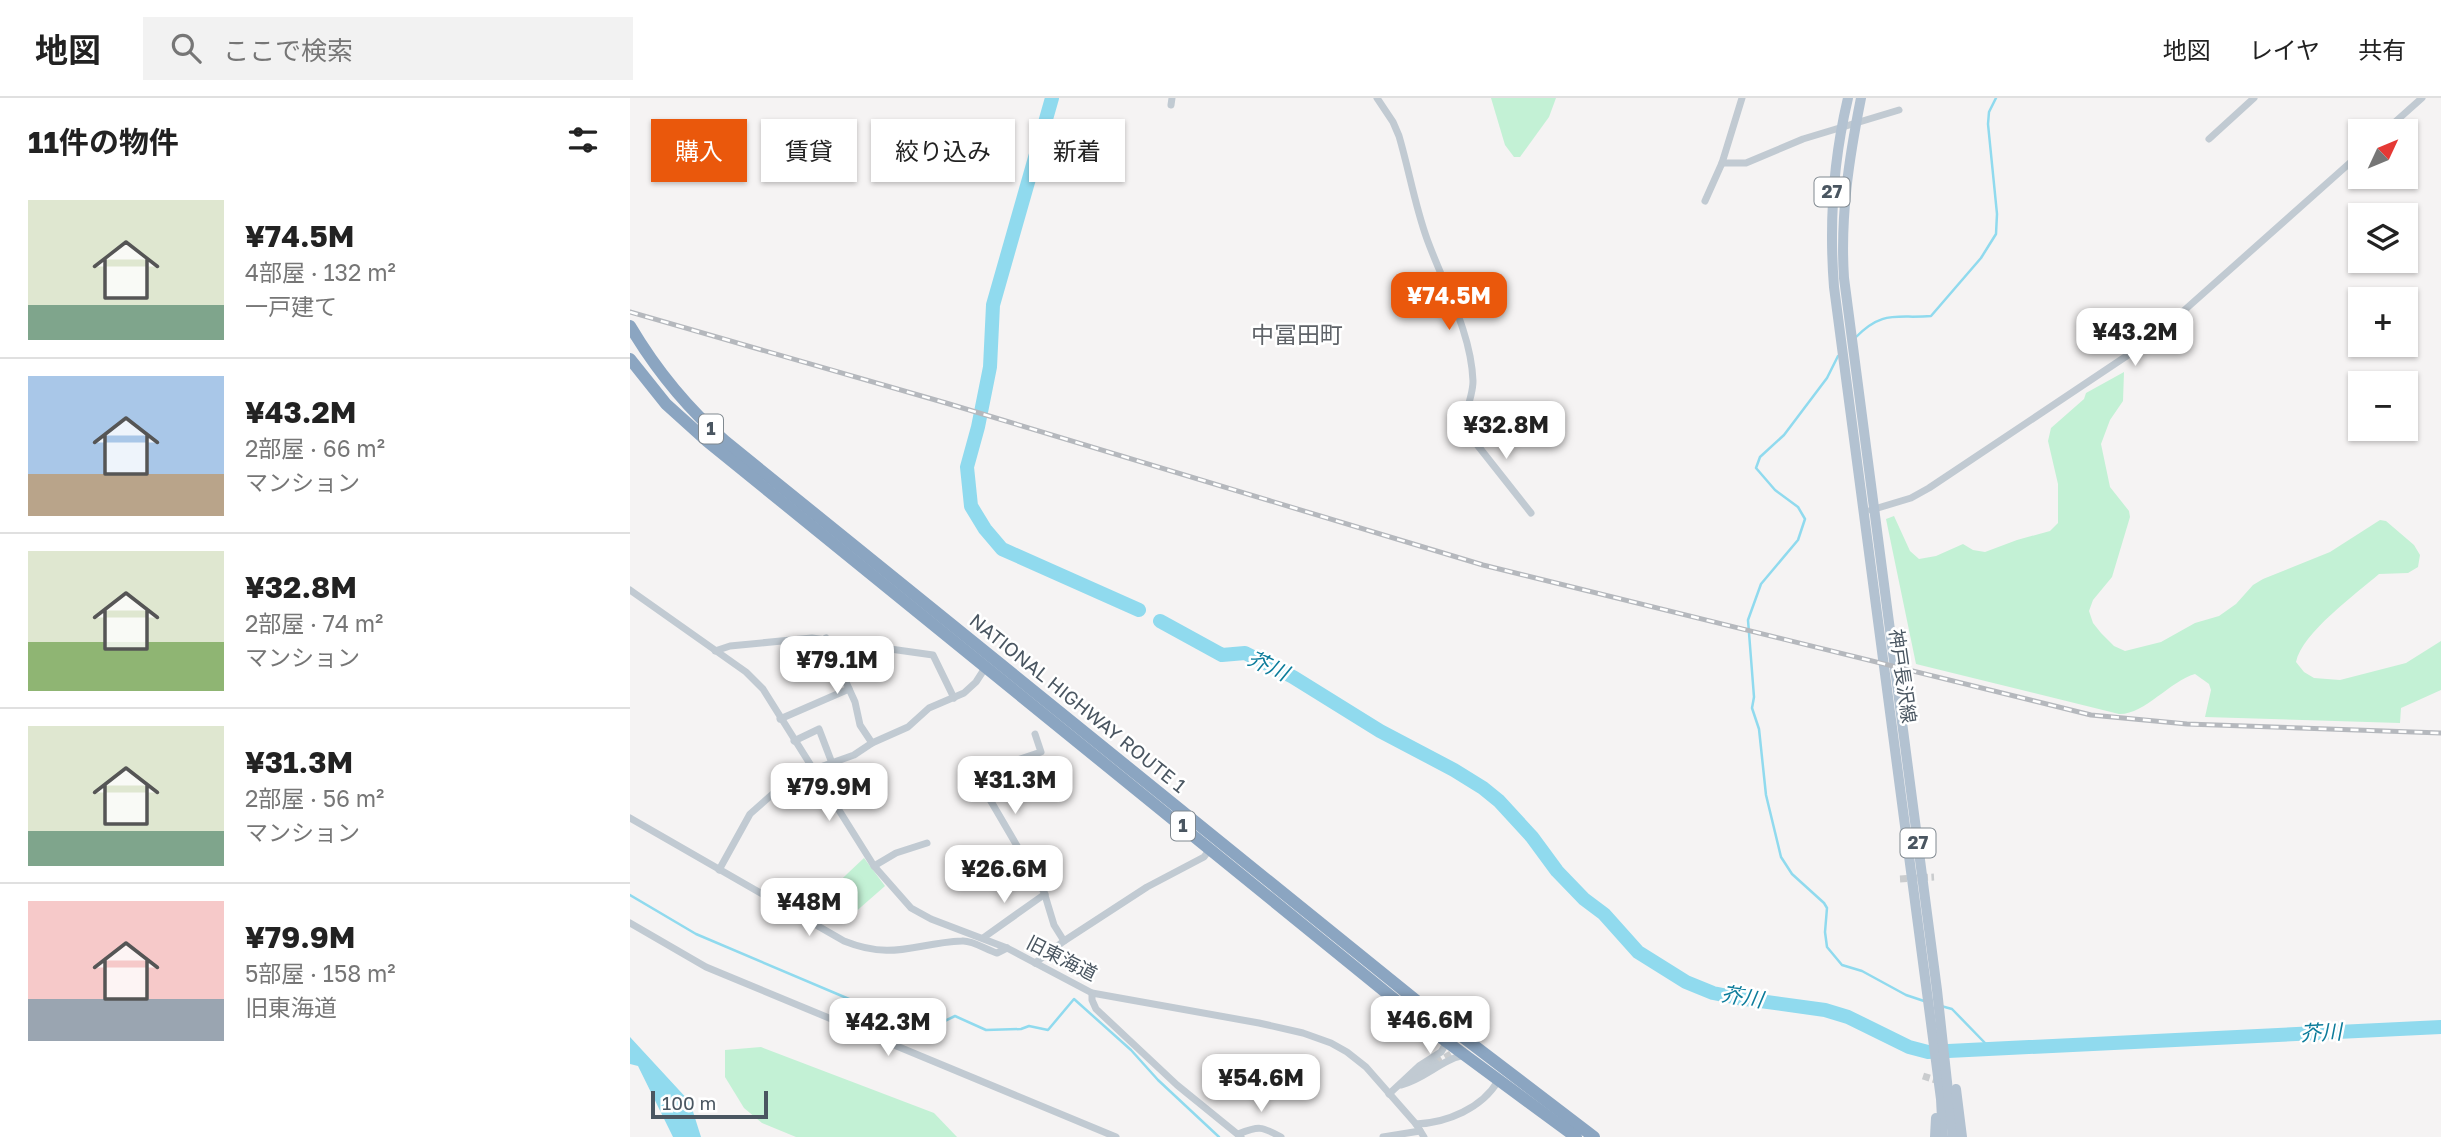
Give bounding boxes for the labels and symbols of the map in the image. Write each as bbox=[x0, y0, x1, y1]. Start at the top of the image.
north arrow bbox=[2348, 119, 2418, 189]
road number: 27 bbox=[1814, 178, 1850, 206]
pin: ¥74.5M bbox=[1392, 272, 1506, 332]
pin: ¥43.2M bbox=[2078, 308, 2192, 368]
district label: 中冨田町 bbox=[1251, 320, 1343, 348]
pin: ¥32.8M bbox=[1449, 402, 1563, 461]
road number: 1 bbox=[699, 414, 723, 444]
street label: NATIONAL HIGHWAY ROUTE 1 bbox=[966, 608, 1191, 797]
street label: 神戸長沢線 bbox=[1885, 627, 1921, 725]
pin: ¥79.1M bbox=[780, 636, 894, 696]
water label: 芥川 bbox=[1244, 644, 1295, 687]
pin: ¥31.3M bbox=[958, 756, 1072, 816]
pin: ¥79.9M bbox=[772, 764, 886, 823]
road number: 1 bbox=[1171, 812, 1195, 840]
road number: 27 bbox=[1900, 828, 1936, 858]
pin: ¥26.6M bbox=[947, 846, 1061, 905]
pin: ¥48M bbox=[768, 878, 850, 938]
street label: 旧東海道 bbox=[1023, 930, 1101, 985]
water label: 芥川 bbox=[1719, 980, 1767, 1012]
pin: ¥46.6M bbox=[1373, 996, 1487, 1056]
pin: ¥42.3M bbox=[831, 998, 945, 1058]
water label: 芥川 bbox=[2299, 1018, 2345, 1046]
pin: ¥54.6M bbox=[1204, 1054, 1318, 1114]
scale bar bbox=[651, 1088, 768, 1120]

